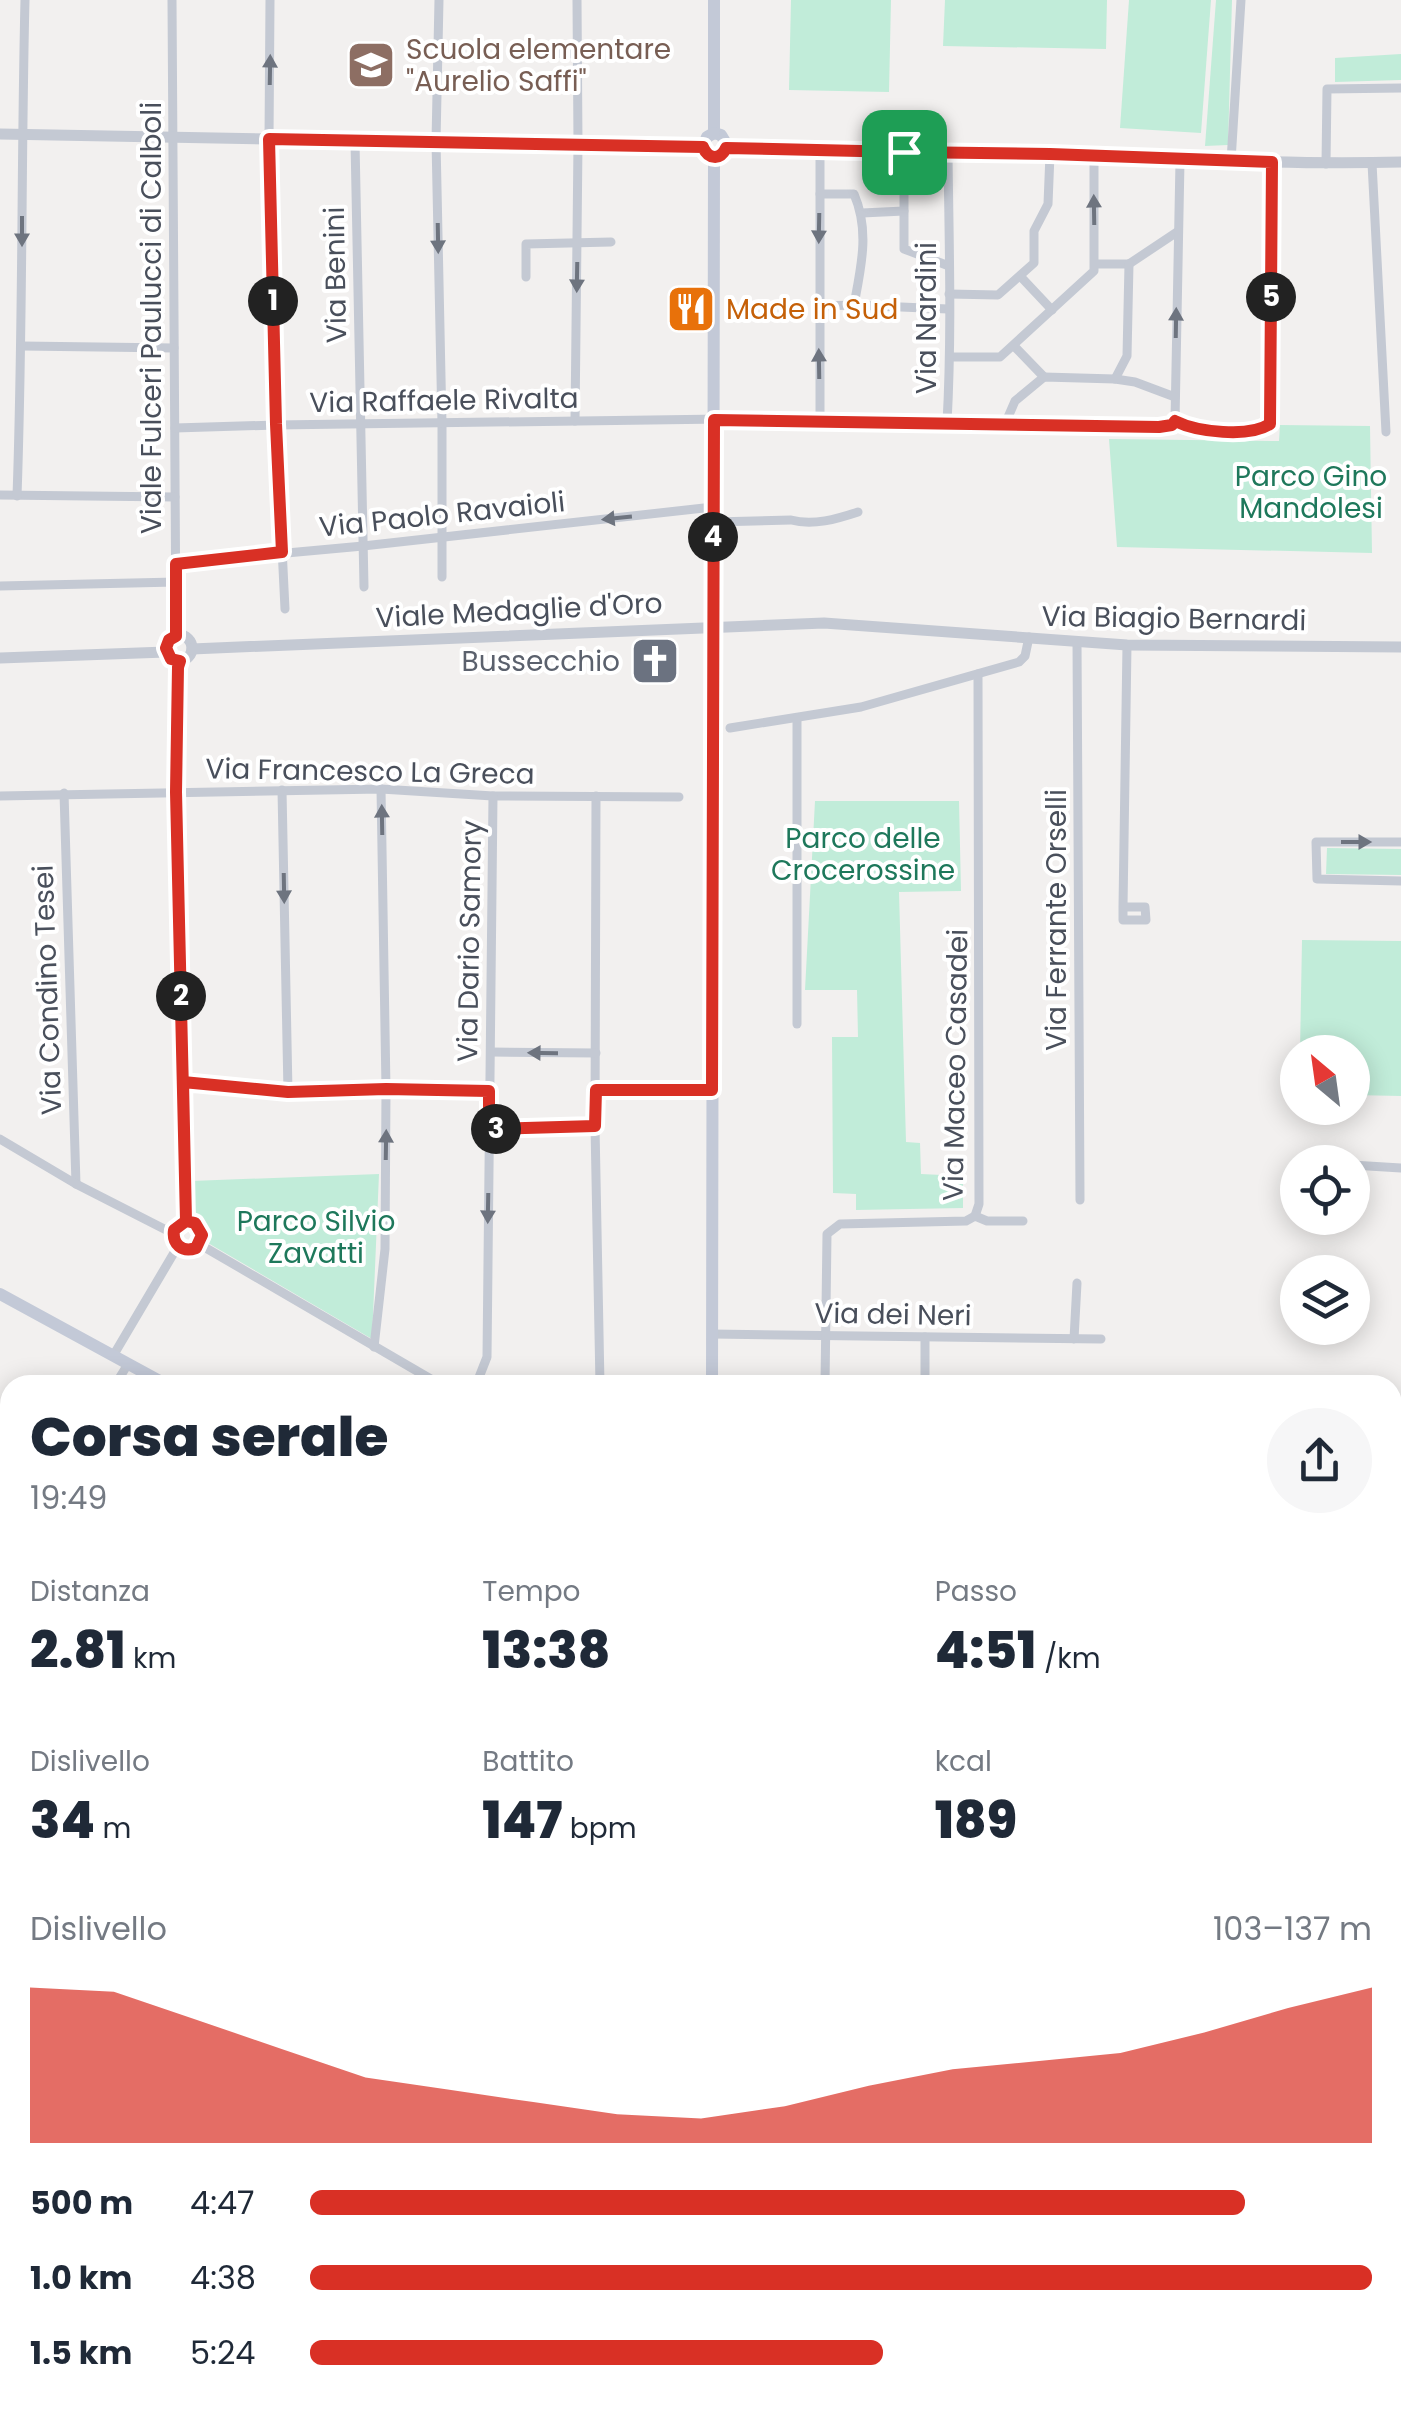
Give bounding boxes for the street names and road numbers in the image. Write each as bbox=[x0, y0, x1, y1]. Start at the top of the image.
street label: Viale Fulceri Paulucci di Calboli bbox=[132, 102, 171, 534]
street label: Via Benini bbox=[315, 206, 356, 344]
street label: Via Nardini bbox=[907, 242, 946, 394]
street label: Via Raffaele Rivalta bbox=[309, 379, 579, 422]
street label: Via Paolo Ravaioli bbox=[317, 482, 567, 547]
street label: Viale Medaglie d'Oro bbox=[375, 584, 663, 637]
street label: Via Biagio Bernardi bbox=[1041, 597, 1307, 640]
street label: Via Francesco La Greca bbox=[205, 749, 535, 794]
street label: Via Ferrante Orselli bbox=[1037, 789, 1076, 1051]
street label: Via Dario Samory bbox=[448, 819, 491, 1062]
street label: Via Condino Tesei bbox=[24, 864, 71, 1116]
street label: Via Maceo Casadei bbox=[934, 929, 977, 1201]
street label: Via dei Neri bbox=[814, 1294, 972, 1335]

